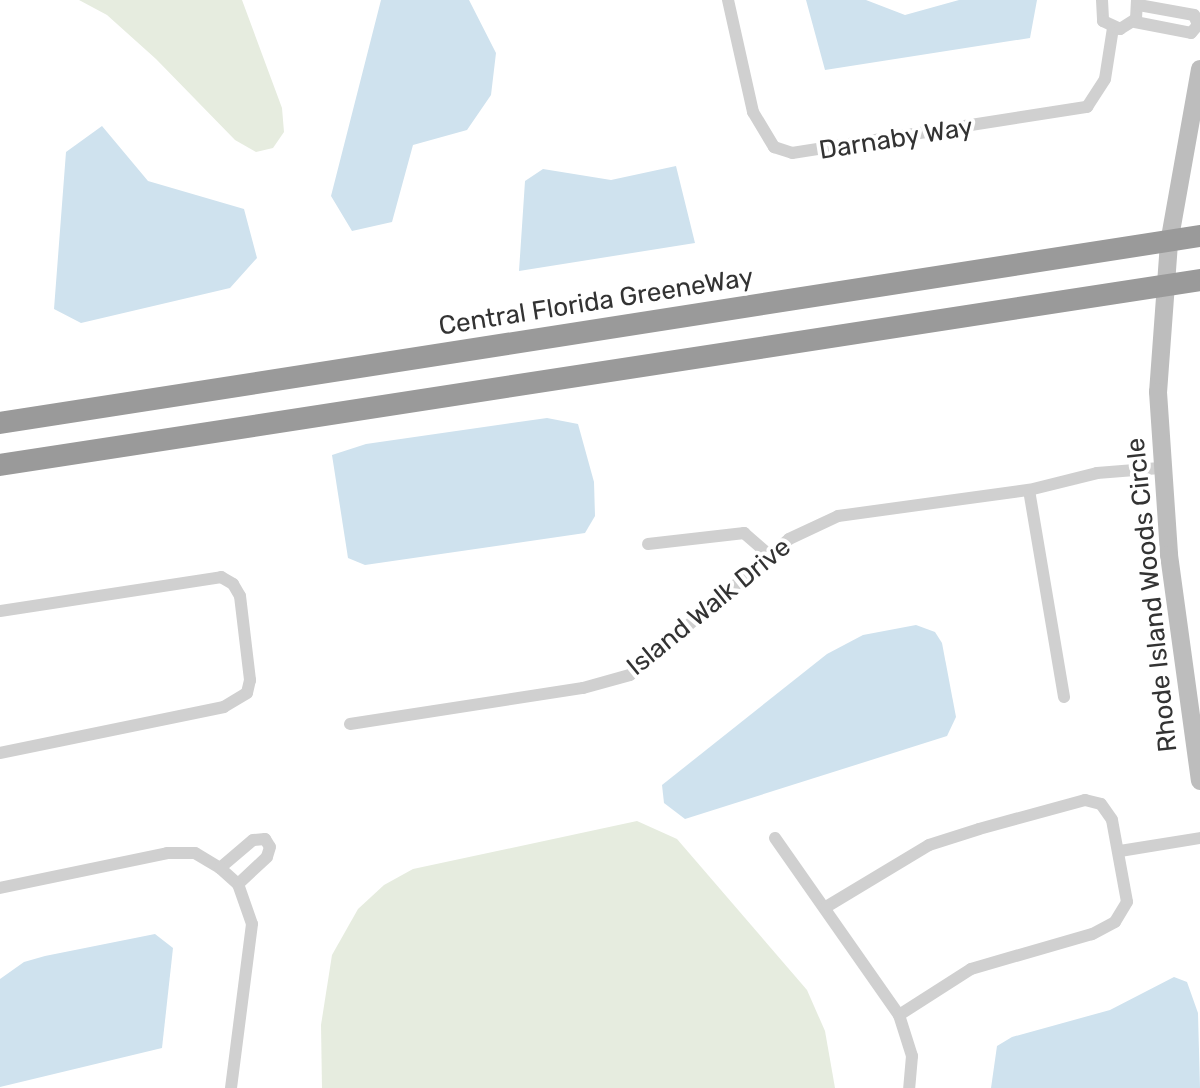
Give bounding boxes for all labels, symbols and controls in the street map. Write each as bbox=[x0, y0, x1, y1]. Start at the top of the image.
street label: Darnaby Way bbox=[816, 111, 976, 167]
street label: Central Florida GreeneWay bbox=[436, 262, 756, 342]
street label: Rhode Island Woods Circle bbox=[1120, 436, 1184, 754]
street label: Island Walk Drive bbox=[621, 531, 797, 683]

